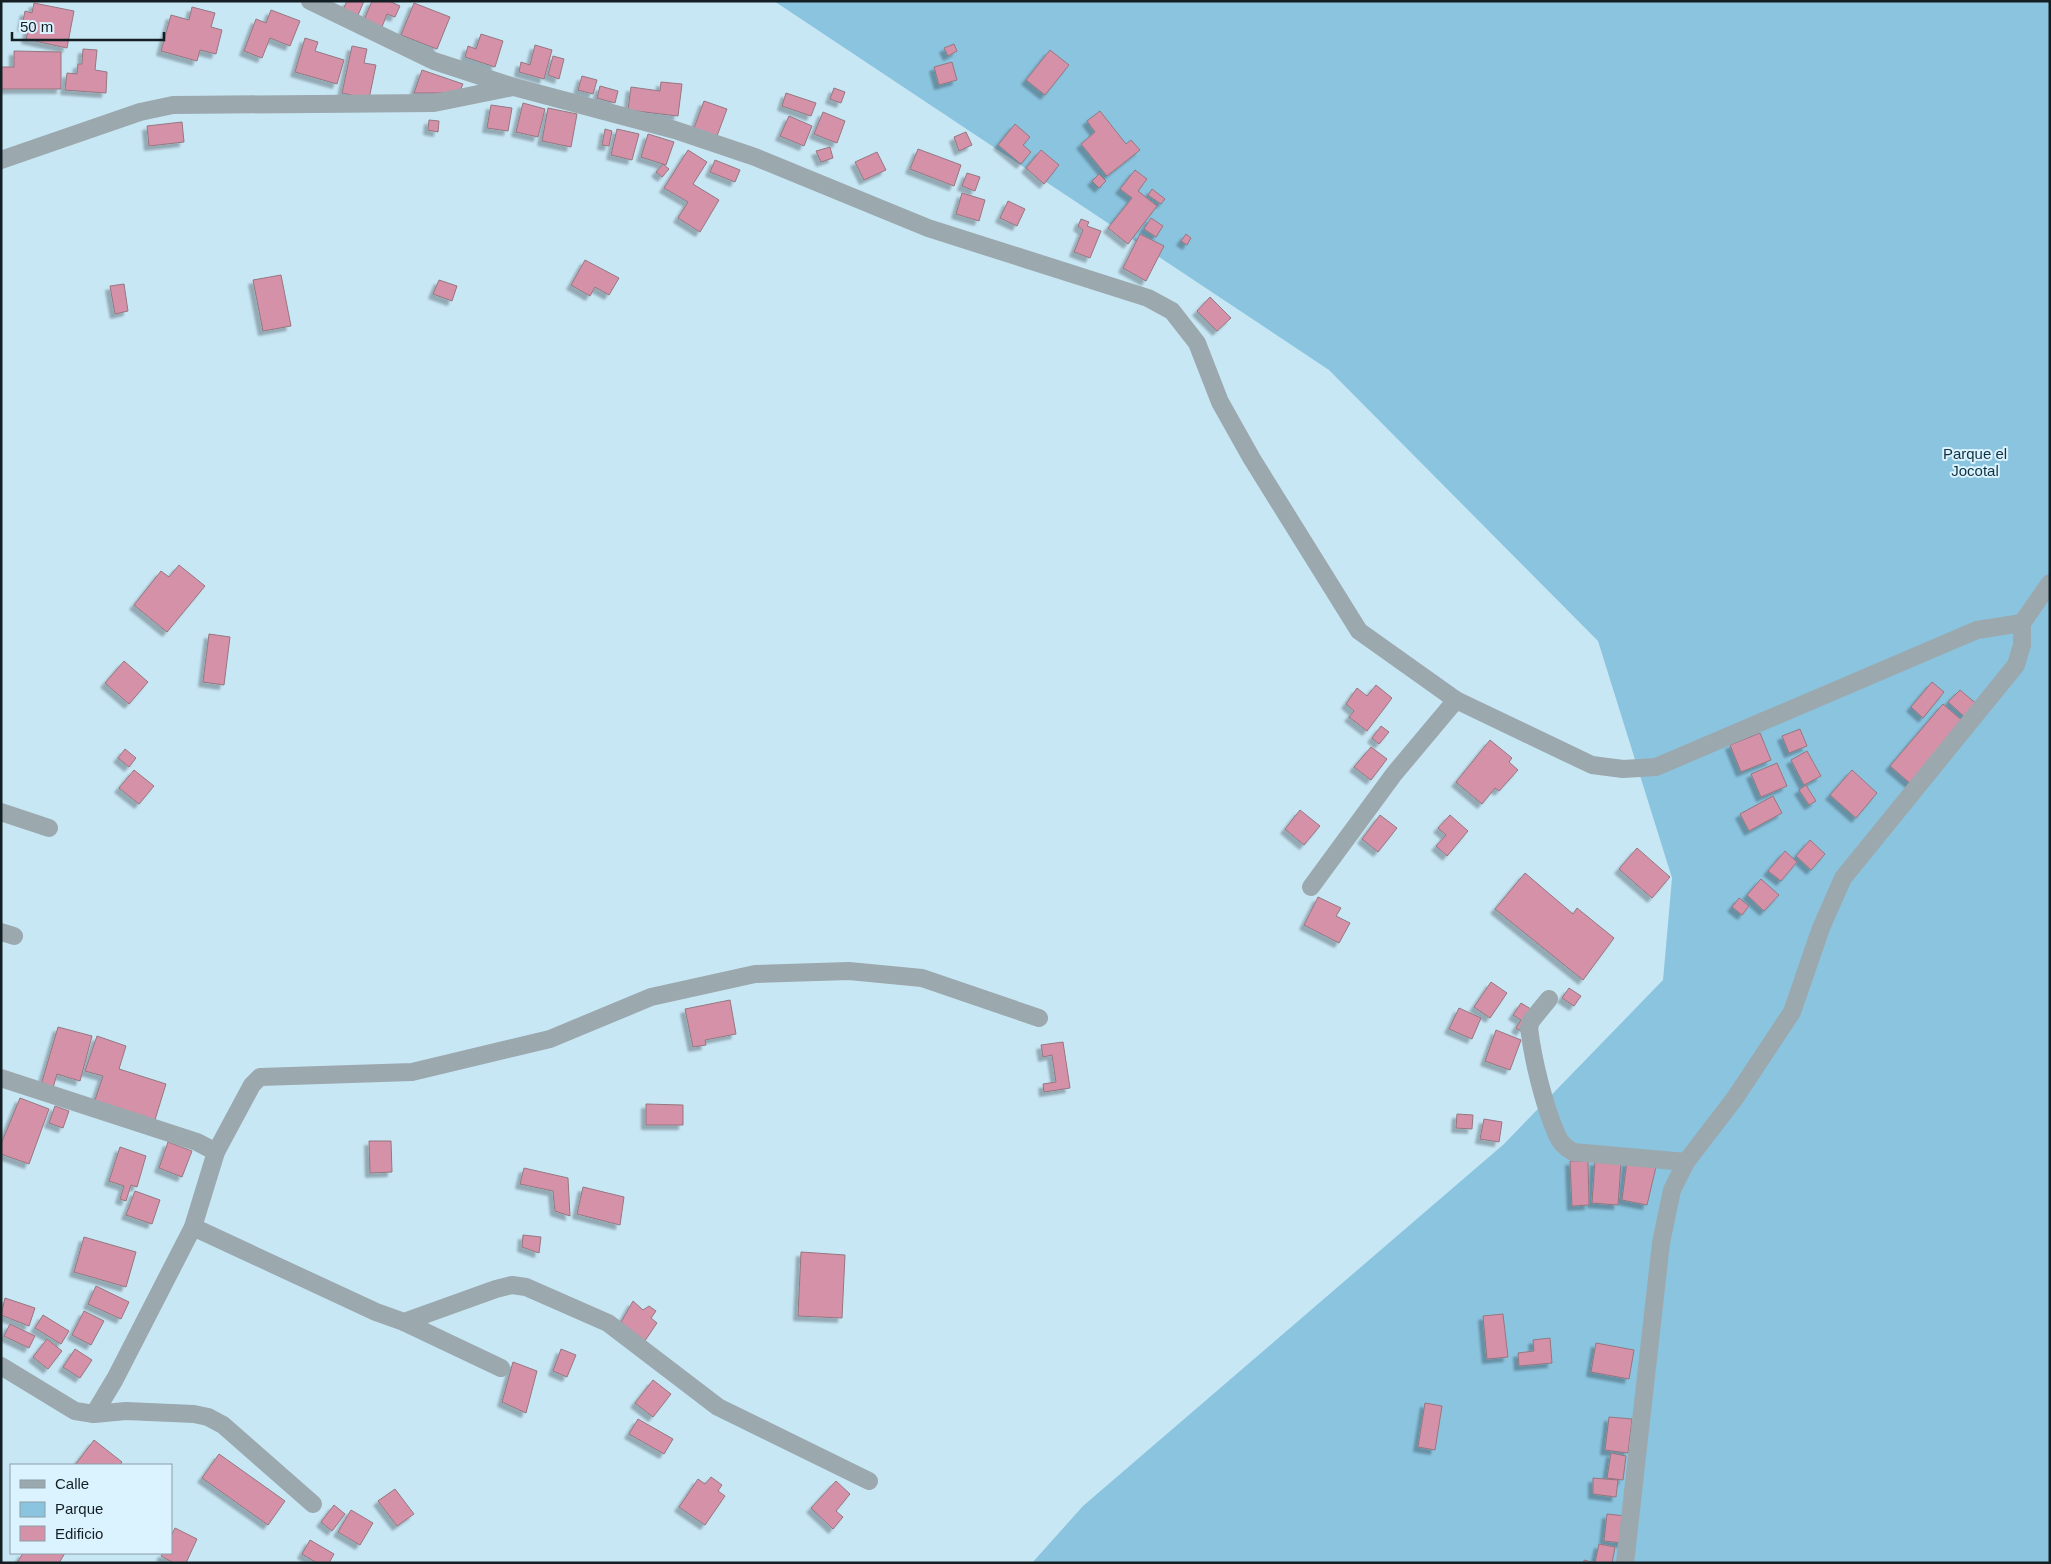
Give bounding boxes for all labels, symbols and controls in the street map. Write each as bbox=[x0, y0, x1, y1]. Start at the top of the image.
scale bar bbox=[12, 10, 165, 42]
text: 50 m bbox=[20, 18, 53, 35]
park label: Parque el Jocotal bbox=[1943, 445, 2007, 479]
legend bbox=[10, 1464, 172, 1554]
text: Calle bbox=[55, 1475, 89, 1492]
text: Parque bbox=[55, 1500, 103, 1517]
text: Edificio bbox=[55, 1525, 103, 1542]

